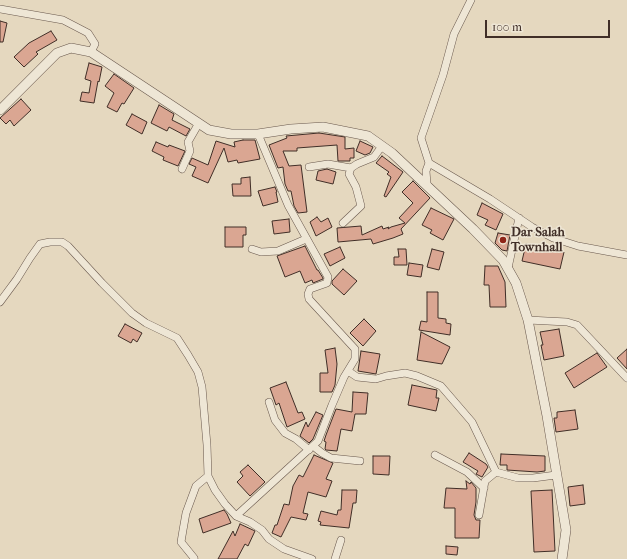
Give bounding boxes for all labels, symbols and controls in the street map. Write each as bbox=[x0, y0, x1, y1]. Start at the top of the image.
scale bar bbox=[487, 12, 612, 38]
text: 100 m bbox=[492, 20, 522, 34]
place label: Dar Salah Townhall bbox=[511, 225, 565, 256]
marker: Dar Salah Townhall bbox=[498, 235, 508, 245]

